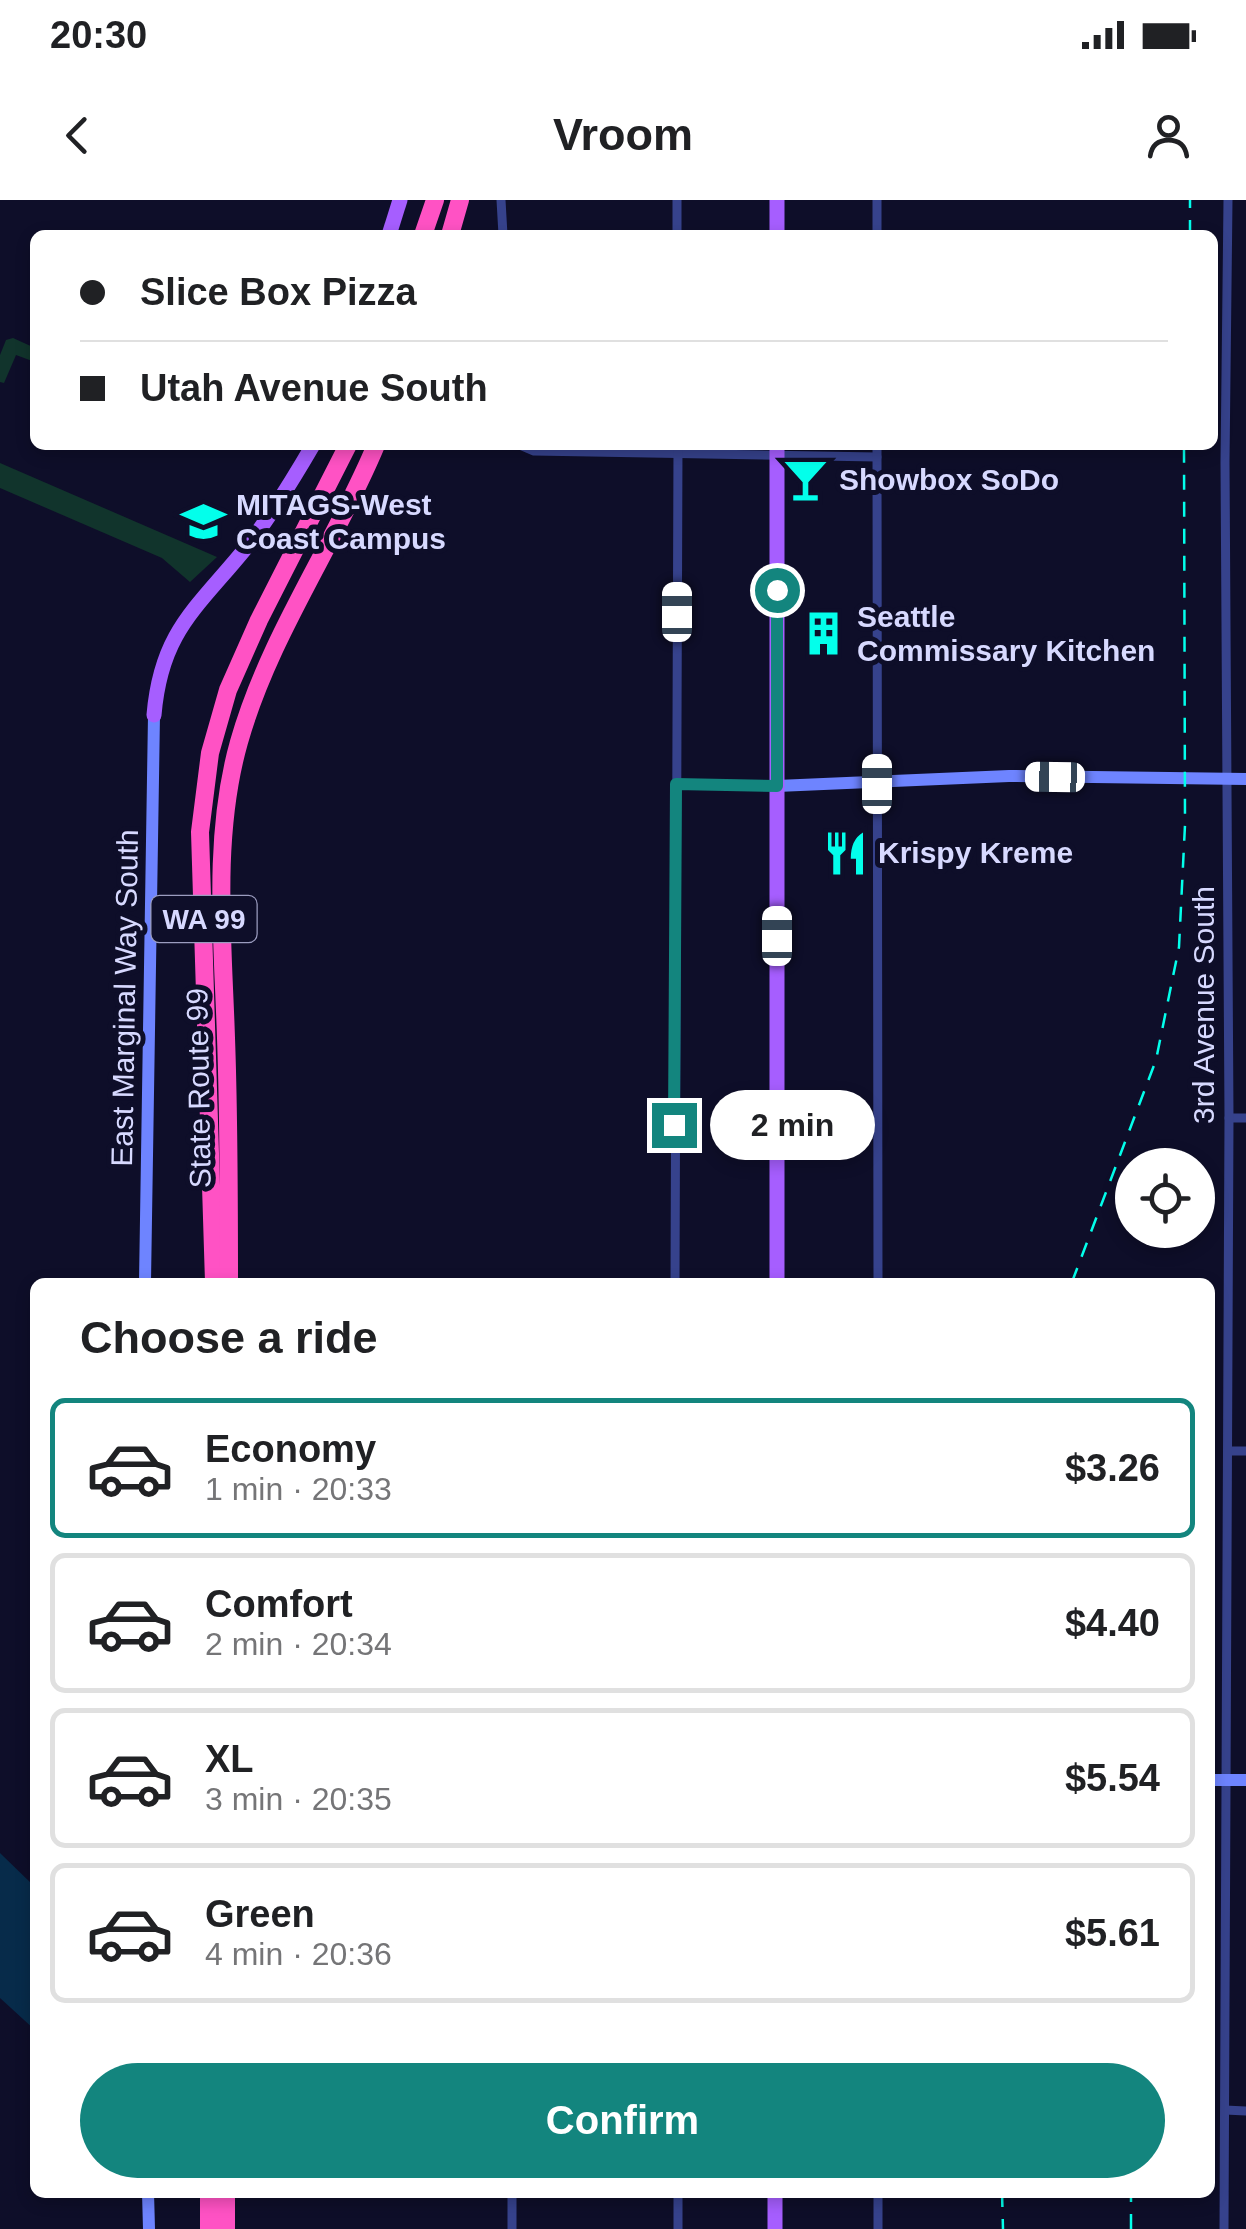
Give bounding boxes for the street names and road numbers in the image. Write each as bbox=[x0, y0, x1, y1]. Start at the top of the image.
street label: East Marginal Way South bbox=[105, 829, 144, 1167]
street label: 3rd Avenue South bbox=[1187, 886, 1220, 1124]
road number: WA 99 bbox=[152, 896, 256, 942]
street label: State Route 99 bbox=[180, 988, 217, 1188]

